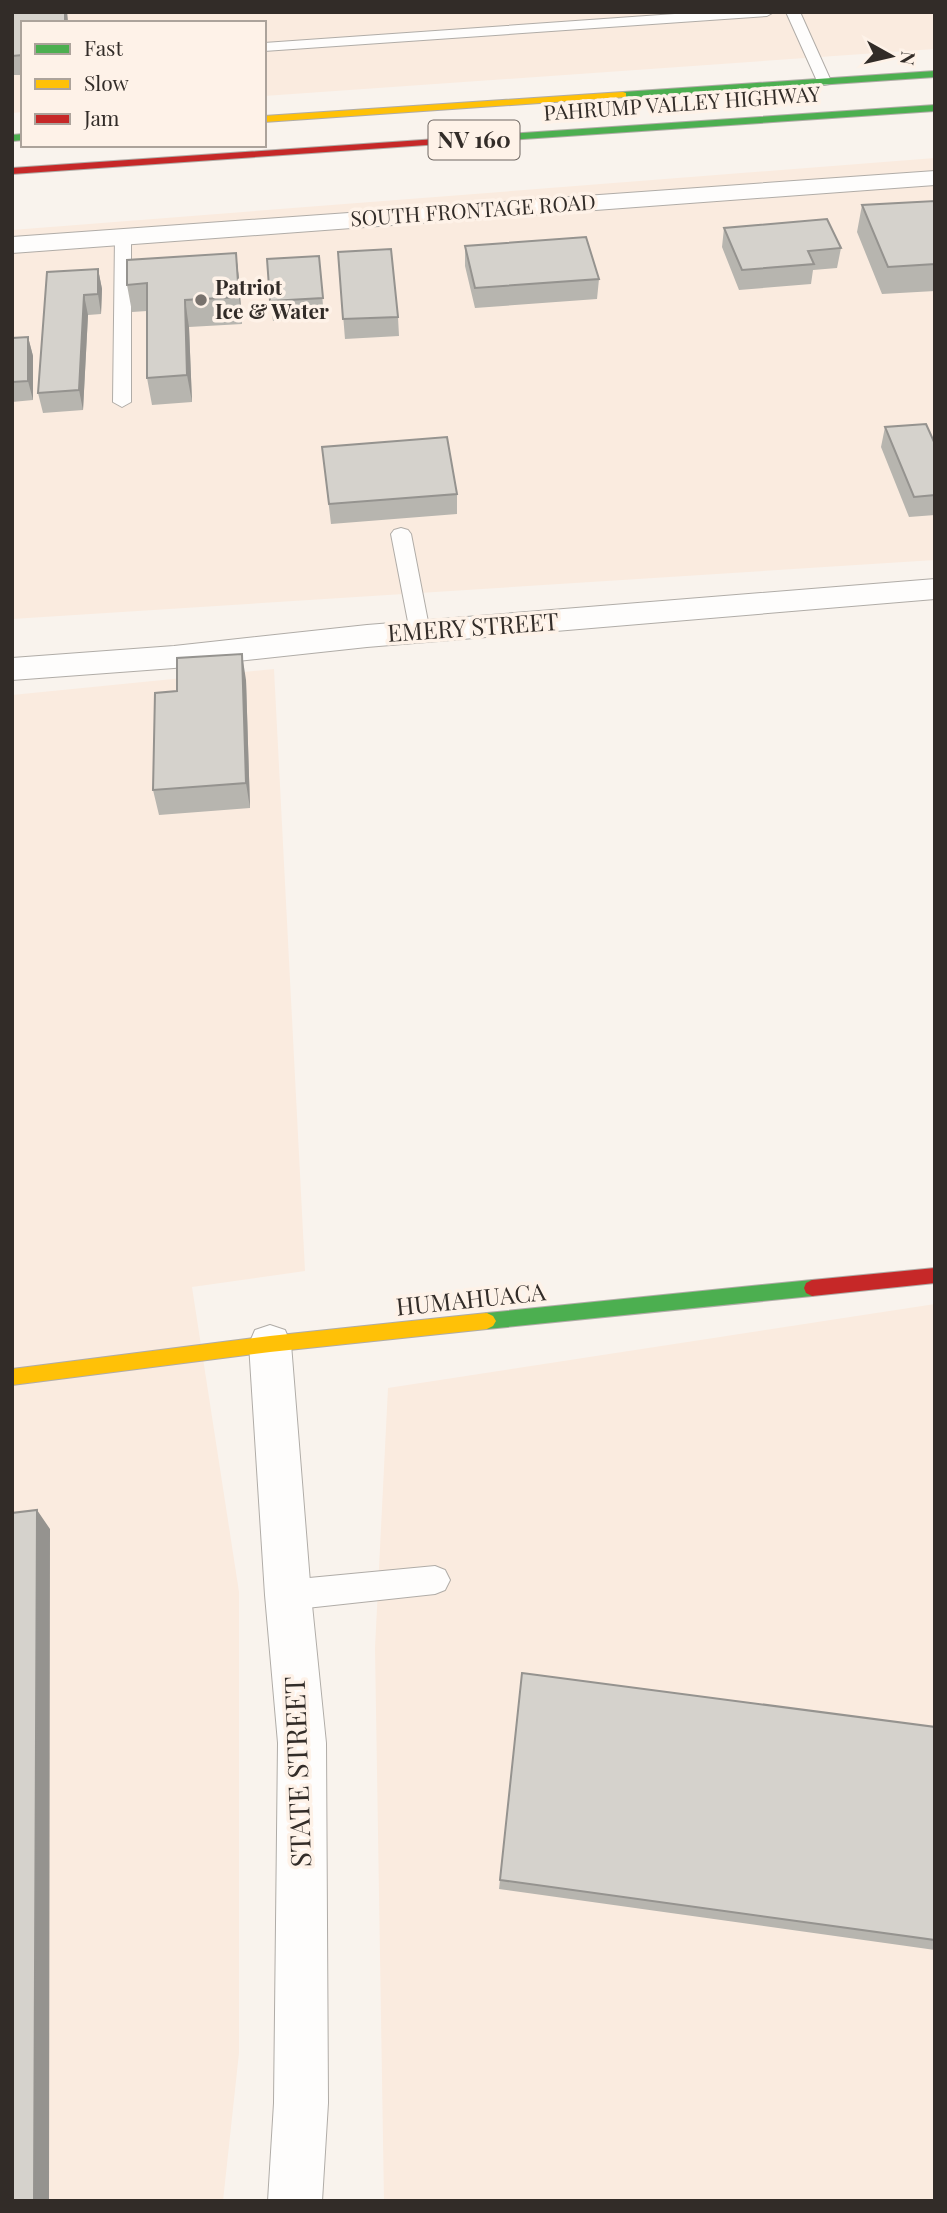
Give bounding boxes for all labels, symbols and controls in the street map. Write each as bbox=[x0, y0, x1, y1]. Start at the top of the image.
legend bbox=[21, 21, 266, 147]
north arrow bbox=[856, 21, 926, 91]
text: Fast bbox=[84, 33, 123, 61]
text: N bbox=[895, 50, 923, 67]
text: Slow bbox=[84, 68, 129, 96]
street label: PAHRUMP VALLEY HIGHWAY bbox=[542, 78, 822, 126]
text: Jam bbox=[83, 103, 120, 131]
road number: NV 160 bbox=[428, 120, 520, 160]
street label: SOUTH FRONTAGE ROAD bbox=[349, 186, 596, 232]
place label: Patriot Ice & Water bbox=[215, 272, 329, 324]
marker: Patriot Ice & Water bbox=[193, 292, 209, 308]
street label: EMERY STREET bbox=[386, 604, 560, 648]
street label: HUMAHUACA bbox=[394, 1274, 548, 1322]
street label: STATE STREET bbox=[275, 1676, 318, 1868]

